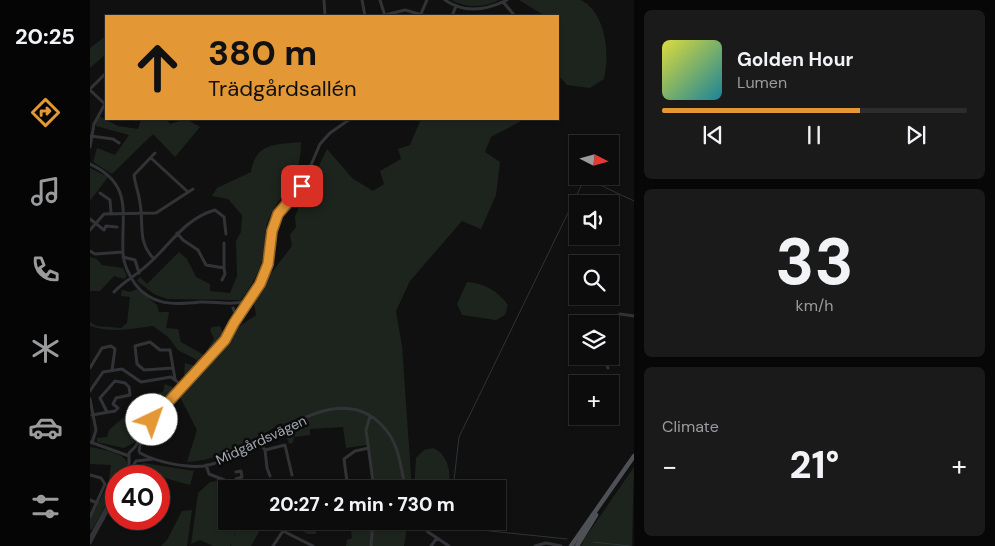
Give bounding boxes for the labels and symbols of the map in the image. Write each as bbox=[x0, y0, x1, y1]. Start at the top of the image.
north arrow bbox=[569, 135, 619, 185]
pin bbox=[281, 165, 323, 207]
position arrow bbox=[125, 393, 177, 445]
street label: Midgårdsvägen bbox=[213, 411, 309, 469]
speed limit sign: 40 bbox=[105, 465, 170, 530]

